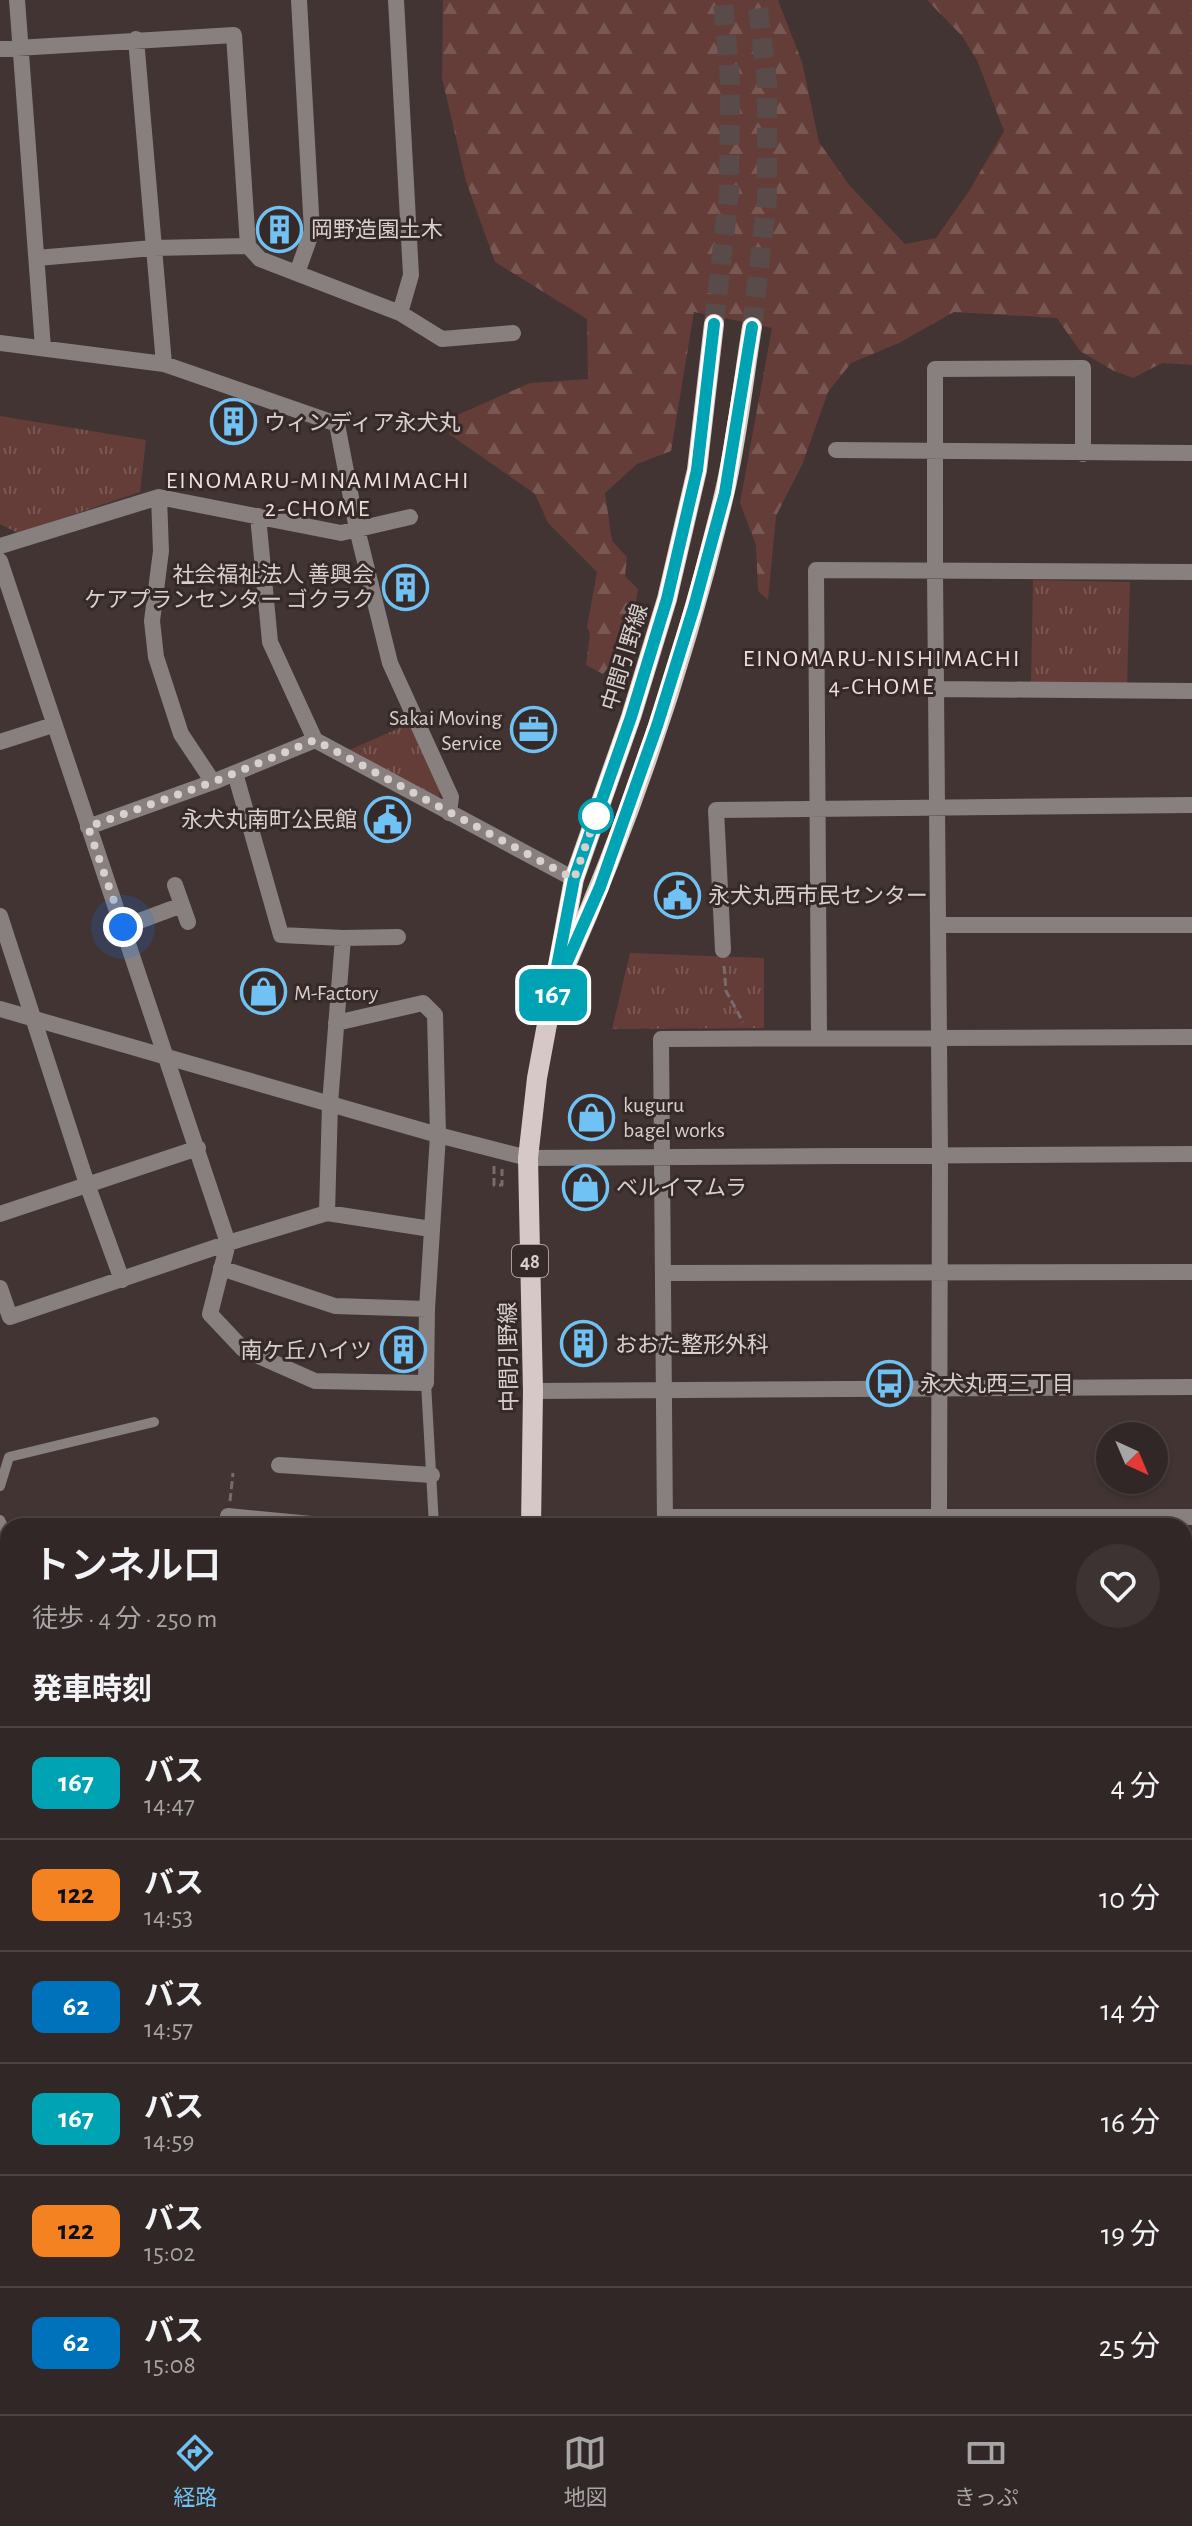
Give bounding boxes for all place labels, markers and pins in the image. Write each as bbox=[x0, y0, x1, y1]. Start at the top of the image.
building icon: 岡野造園土木 bbox=[256, 205, 304, 253]
place label: 岡野造園土木 bbox=[311, 218, 443, 241]
building icon: ウィンディア永犬丸 bbox=[209, 398, 257, 446]
place label: ウィンディア永犬丸 bbox=[264, 411, 460, 434]
place label: 社会福祉法人 善興会 ケアプランセンター ゴクラク bbox=[84, 563, 374, 611]
building icon: 社会福祉法人 善興会 ケアプランセンター ゴクラク bbox=[381, 563, 429, 611]
office icon: Sakai Moving Service bbox=[509, 706, 557, 754]
place label: Sakai Moving Service bbox=[389, 707, 502, 754]
public building icon: 永犬丸南町公民館 bbox=[364, 795, 412, 843]
unlabelled marker bbox=[579, 799, 613, 833]
place label: 永犬丸南町公民館 bbox=[181, 808, 357, 831]
public building icon: 永犬丸西市民センター bbox=[653, 871, 701, 919]
place label: 永犬丸西市民センター bbox=[708, 884, 928, 907]
shop icon: M-Factory bbox=[239, 968, 287, 1016]
place label: M-Factory bbox=[294, 982, 379, 1004]
shop icon: kuguru bagel works bbox=[568, 1093, 616, 1141]
place label: kuguru bagel works bbox=[623, 1094, 725, 1141]
shop icon: ベルイマムラ bbox=[561, 1163, 609, 1211]
place label: ベルイマムラ bbox=[616, 1177, 747, 1199]
building icon: おおた整形外科 bbox=[560, 1320, 608, 1368]
building icon: 南ケ丘ハイツ bbox=[379, 1326, 427, 1374]
place label: おおた整形外科 bbox=[615, 1333, 769, 1356]
place label: 南ケ丘ハイツ bbox=[240, 1339, 372, 1362]
bus stop icon: 永犬丸西三丁目 bbox=[865, 1359, 913, 1407]
place label: 永犬丸西三丁目 bbox=[920, 1372, 1074, 1395]

